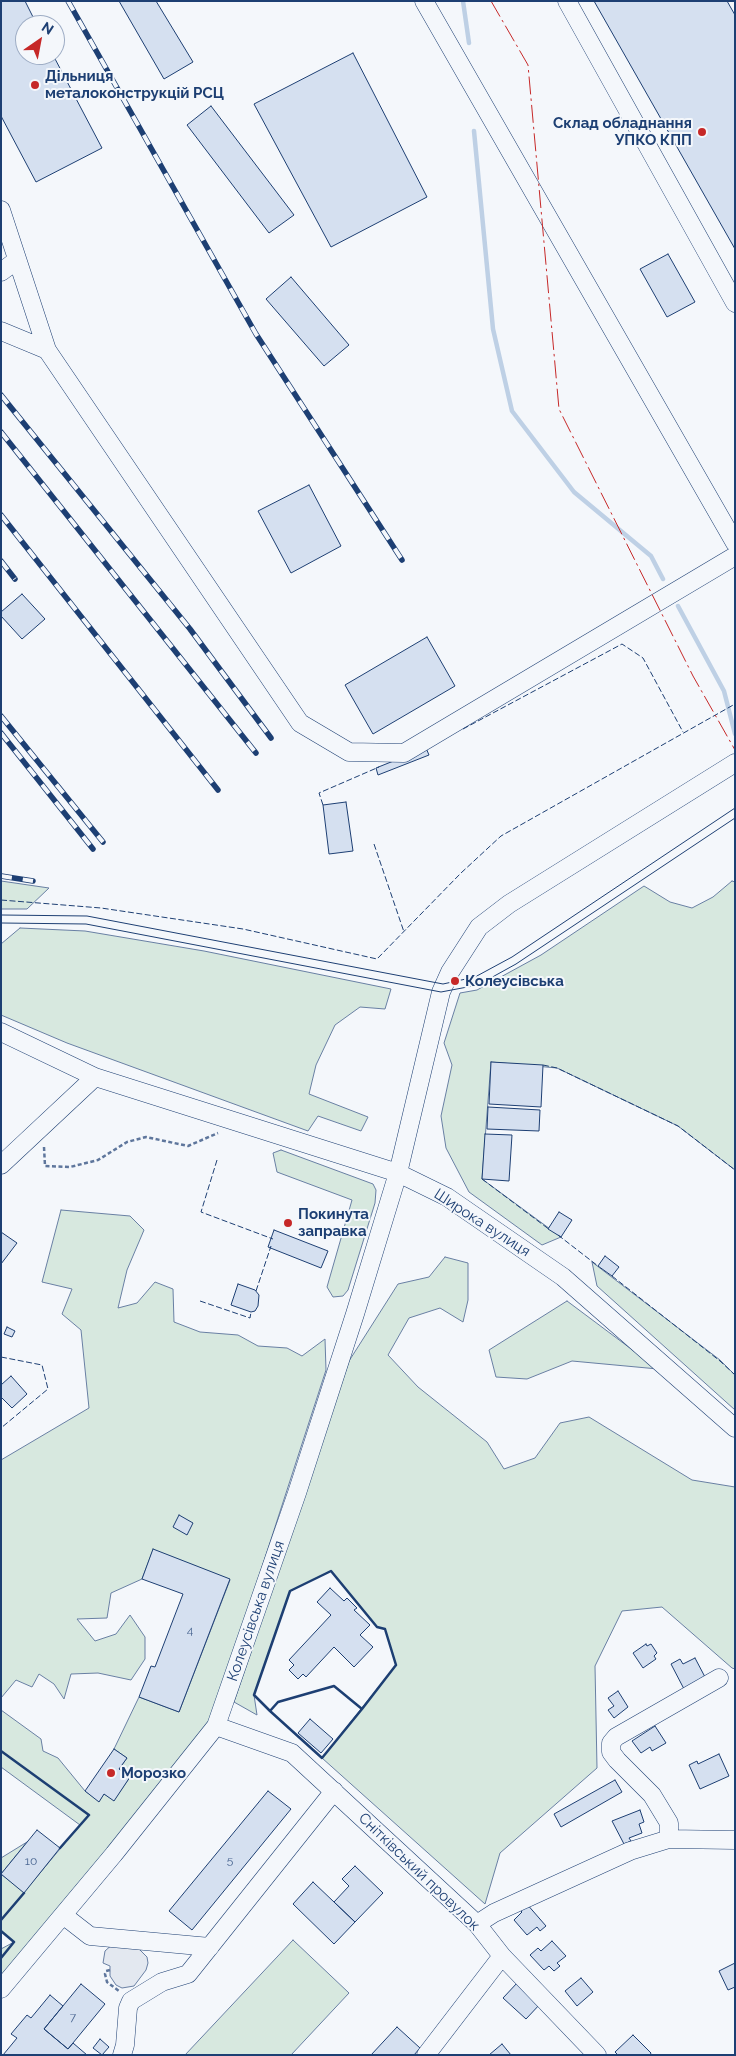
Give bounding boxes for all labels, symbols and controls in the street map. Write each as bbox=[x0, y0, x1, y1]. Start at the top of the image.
north arrow bbox=[15, 15, 65, 65]
text: N bbox=[39, 19, 56, 38]
place label: Дільниця металоконструкцій РСЦ bbox=[45, 67, 224, 102]
marker: Дільниця металоконструкцій РСЦ bbox=[29, 79, 41, 91]
place label: Склад обладнання УПКО КПП bbox=[553, 114, 692, 149]
marker: Склад обладнання УПКО КПП bbox=[696, 126, 708, 138]
place label: Колеусівська bbox=[465, 972, 564, 990]
marker: Колеусівська bbox=[449, 975, 461, 987]
street label: Широка вулиця bbox=[430, 1185, 534, 1261]
place label: Покинута заправка bbox=[298, 1205, 369, 1240]
marker: Покинута заправка bbox=[282, 1217, 294, 1229]
street label: Колеусівська вулиця bbox=[223, 1538, 289, 1684]
house number: 4 bbox=[187, 1623, 193, 1637]
place label: Морозко bbox=[121, 1764, 186, 1782]
marker: Морозко bbox=[105, 1767, 117, 1779]
street label: Снітківський провулок bbox=[355, 1809, 483, 1935]
house number: 5 bbox=[227, 1853, 233, 1867]
house number: 10 bbox=[25, 1854, 37, 1868]
house number: 7 bbox=[70, 2010, 76, 2024]

